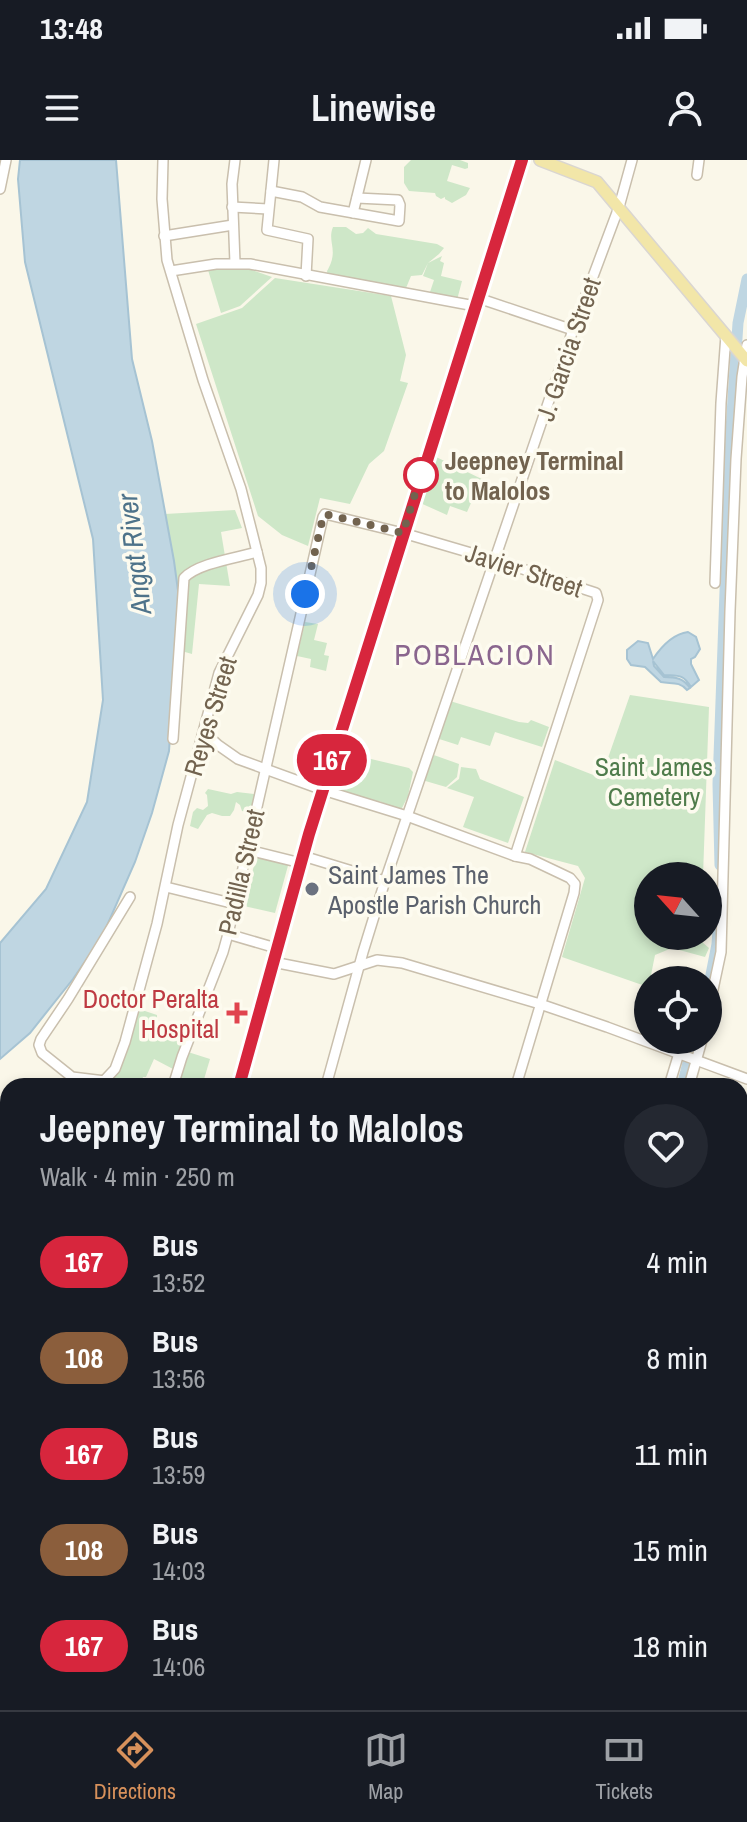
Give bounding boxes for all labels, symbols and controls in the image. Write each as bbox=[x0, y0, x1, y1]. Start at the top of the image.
text: 13:48 bbox=[40, 8, 103, 48]
text: Linewise bbox=[311, 84, 436, 132]
icon: menu bbox=[40, 86, 84, 130]
icon: person bbox=[663, 86, 707, 130]
street label: J. Garcia Street bbox=[527, 273, 609, 425]
place label: Jeepney Terminal to Malolos bbox=[445, 443, 624, 508]
marker: Jeepney Terminal to Malolos bbox=[404, 458, 438, 492]
water label: Angat River bbox=[108, 490, 160, 618]
street label: Javier Street bbox=[461, 535, 587, 605]
your location bbox=[285, 574, 325, 614]
district label: POBLACION bbox=[394, 634, 556, 674]
street label: Reyes Street bbox=[175, 652, 245, 780]
line badge: 167 bbox=[286, 734, 378, 786]
text: 167 bbox=[313, 741, 351, 779]
park label: Saint James Cemetery bbox=[595, 749, 713, 814]
street label: Padilla Street bbox=[210, 806, 272, 938]
place label: Saint James The Apostle Parish Church bbox=[327, 857, 541, 922]
north arrow bbox=[634, 862, 722, 950]
map controls bbox=[634, 862, 722, 1054]
marker: Saint James The Apostle Parish Church bbox=[303, 880, 321, 898]
button: locate bbox=[634, 966, 722, 1054]
place label: Doctor Peralta Hospital bbox=[83, 981, 219, 1046]
marker: Doctor Peralta Hospital bbox=[226, 1002, 248, 1024]
text: Jeepney Terminal to Malolos bbox=[40, 1103, 464, 1154]
button: heart bbox=[624, 1104, 708, 1188]
text: Walk · 4 min · 250 m bbox=[40, 1159, 235, 1194]
text: Bus bbox=[152, 1225, 198, 1265]
text: 4 min bbox=[646, 1242, 708, 1282]
text: 167 bbox=[65, 1243, 103, 1281]
text: 13:52 bbox=[152, 1265, 205, 1300]
text: Bus bbox=[152, 1321, 198, 1361]
text: 8 min bbox=[646, 1338, 708, 1378]
text: 108 bbox=[65, 1339, 103, 1377]
text: 13:56 bbox=[152, 1361, 205, 1396]
text: Bus bbox=[152, 1417, 198, 1457]
text: 11 min bbox=[635, 1434, 708, 1474]
text: 167 bbox=[65, 1435, 103, 1473]
text: 13:59 bbox=[152, 1457, 205, 1492]
text: Bus bbox=[152, 1513, 198, 1553]
text: 15 min bbox=[633, 1530, 708, 1570]
text: 108 bbox=[65, 1531, 103, 1569]
text: 14:03 bbox=[152, 1553, 205, 1588]
text: Bus bbox=[152, 1609, 198, 1649]
text: 18 min bbox=[633, 1626, 708, 1666]
text: 167 bbox=[65, 1627, 103, 1665]
text: 14:06 bbox=[152, 1649, 205, 1684]
tab: Directions bbox=[94, 1728, 176, 1806]
tab: Map bbox=[364, 1728, 408, 1806]
tab: Tickets bbox=[595, 1728, 653, 1806]

